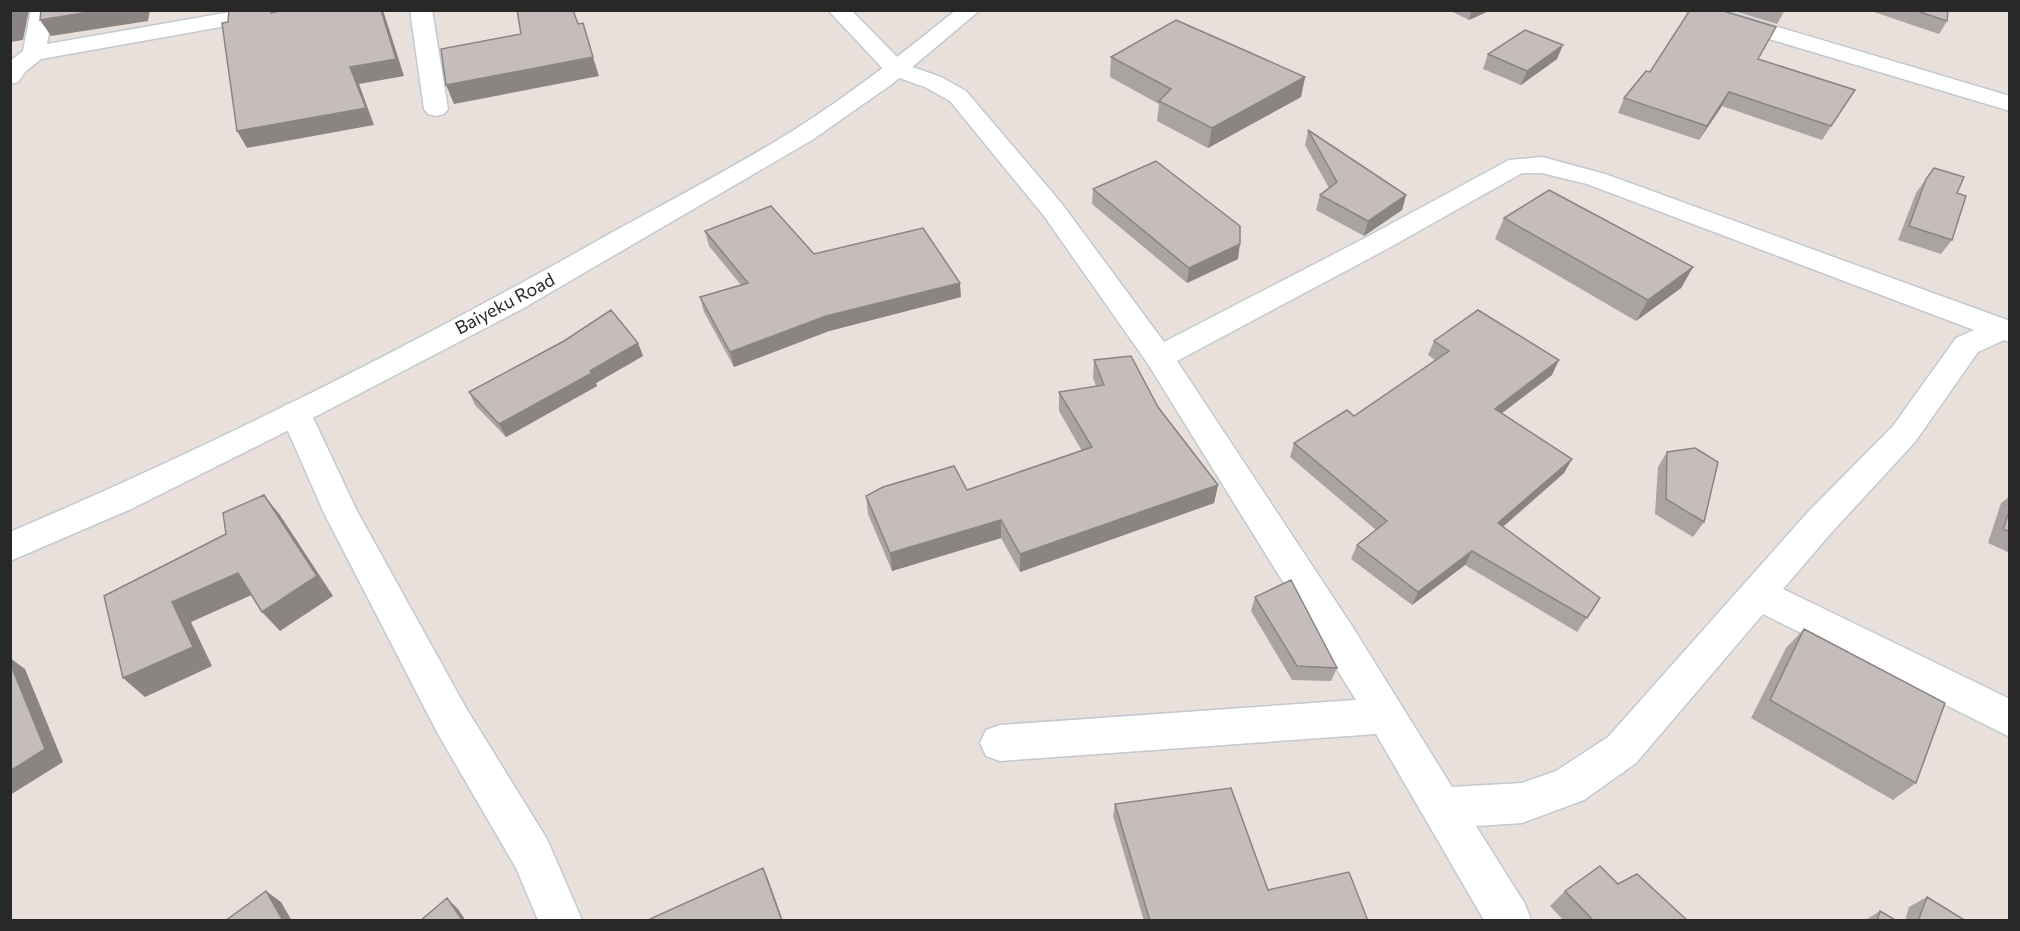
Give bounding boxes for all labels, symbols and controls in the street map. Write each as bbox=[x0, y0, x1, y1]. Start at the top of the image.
street label: Baiyeku Road bbox=[451, 268, 558, 339]

